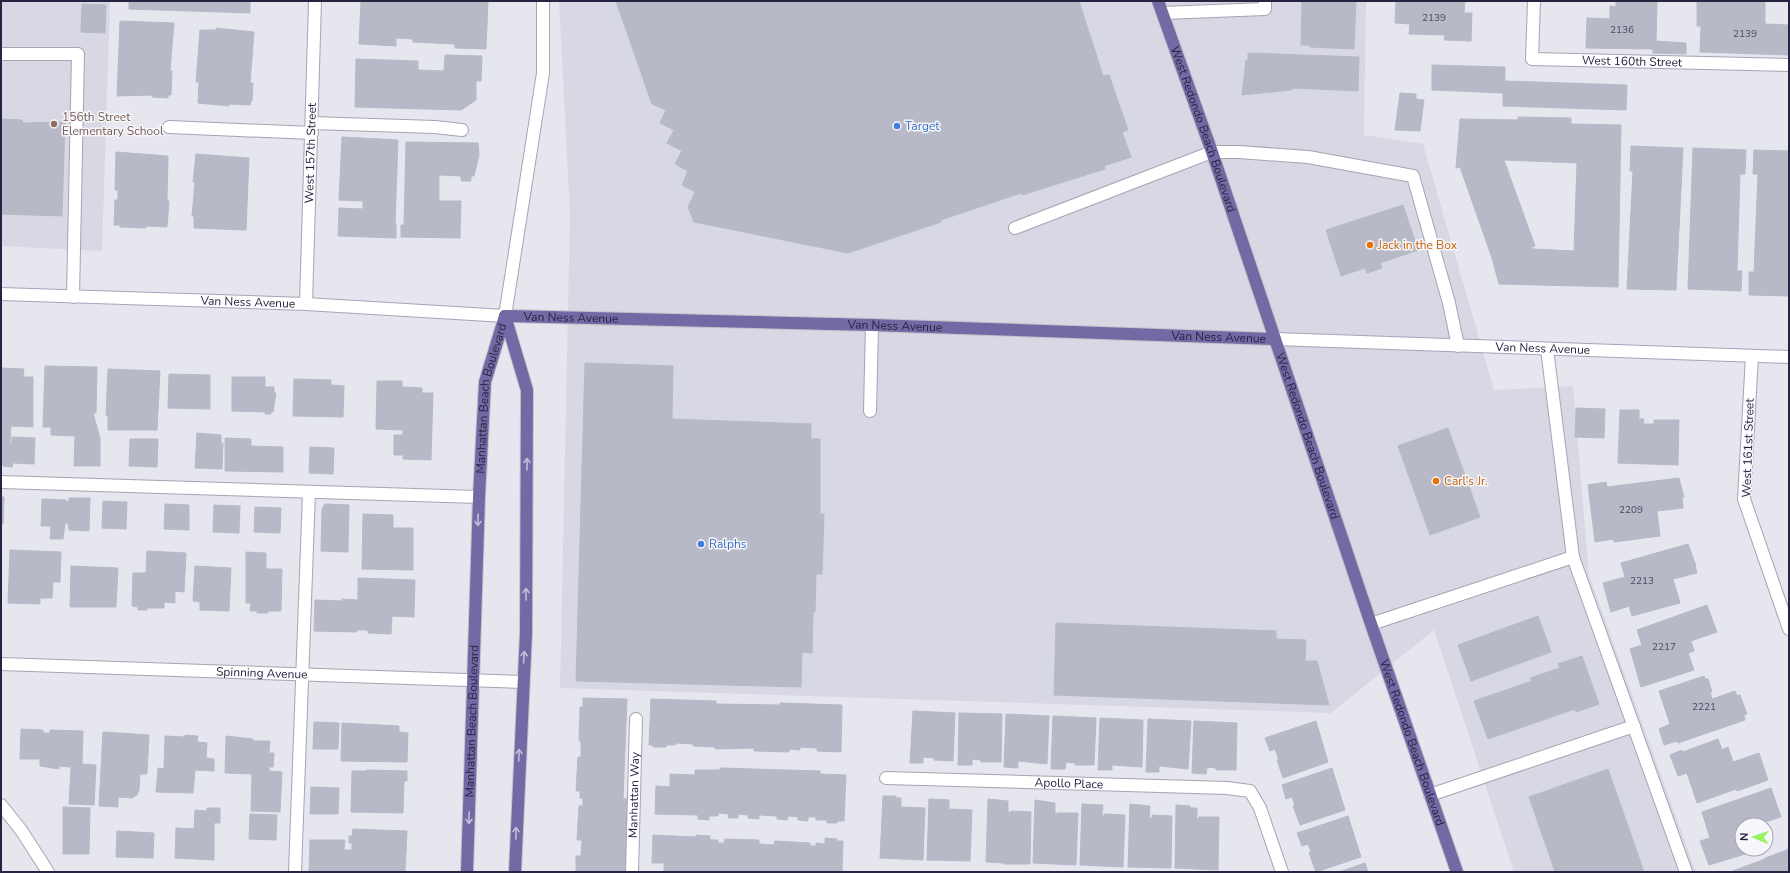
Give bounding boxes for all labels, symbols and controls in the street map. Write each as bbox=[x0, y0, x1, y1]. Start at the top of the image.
house number: 2139 bbox=[1422, 11, 1446, 25]
house number: 2136 bbox=[1610, 23, 1634, 37]
house number: 2139 bbox=[1733, 27, 1757, 41]
street label: West Redondo Beach Boulevard bbox=[1167, 44, 1240, 214]
street label: West 160th Street bbox=[1582, 52, 1683, 71]
street label: West 157th Street bbox=[301, 102, 320, 204]
place label: 156th Street Elementary School bbox=[62, 109, 164, 139]
place label: Target bbox=[905, 118, 940, 134]
marker: 156th Street Elementary School bbox=[49, 119, 59, 129]
marker: Target bbox=[892, 121, 902, 131]
place label: Jack in the Box bbox=[1377, 237, 1458, 253]
marker: Jack in the Box bbox=[1365, 240, 1375, 250]
street label: Van Ness Avenue bbox=[199, 293, 295, 312]
street label: Van Ness Avenue bbox=[522, 308, 619, 327]
street label: Van Ness Avenue bbox=[846, 316, 942, 335]
street label: Manhattan Beach Boulevard bbox=[472, 321, 510, 474]
street label: Van Ness Avenue bbox=[1170, 327, 1266, 347]
street label: Van Ness Avenue bbox=[1494, 339, 1590, 358]
street label: West Redondo Beach Boulevard bbox=[1272, 351, 1343, 521]
street label: West 161st Street bbox=[1738, 397, 1758, 498]
one-way arrow bbox=[523, 458, 531, 471]
place label: Carl's Jr. bbox=[1444, 473, 1488, 489]
marker: Carl's Jr. bbox=[1431, 476, 1441, 486]
house number: 2209 bbox=[1619, 503, 1643, 517]
one-way arrow bbox=[474, 513, 482, 526]
place label: Ralphs bbox=[709, 536, 747, 552]
marker: Ralphs bbox=[696, 539, 706, 549]
house number: 2213 bbox=[1630, 574, 1654, 588]
one-way arrow bbox=[522, 588, 530, 601]
house number: 2217 bbox=[1652, 640, 1676, 654]
street label: Manhattan Beach Boulevard bbox=[461, 645, 482, 798]
one-way arrow bbox=[521, 651, 528, 664]
street label: West Redondo Beach Boulevard bbox=[1376, 657, 1448, 828]
street label: Spinning Avenue bbox=[216, 663, 308, 683]
house number: 2221 bbox=[1692, 700, 1716, 714]
one-way arrow bbox=[516, 749, 523, 762]
street label: Manhattan Way bbox=[625, 751, 643, 838]
street label: Apollo Place bbox=[1034, 774, 1103, 792]
one-way arrow bbox=[465, 811, 472, 824]
north arrow bbox=[1734, 817, 1774, 857]
one-way arrow bbox=[512, 827, 520, 840]
text: N bbox=[1737, 832, 1752, 841]

